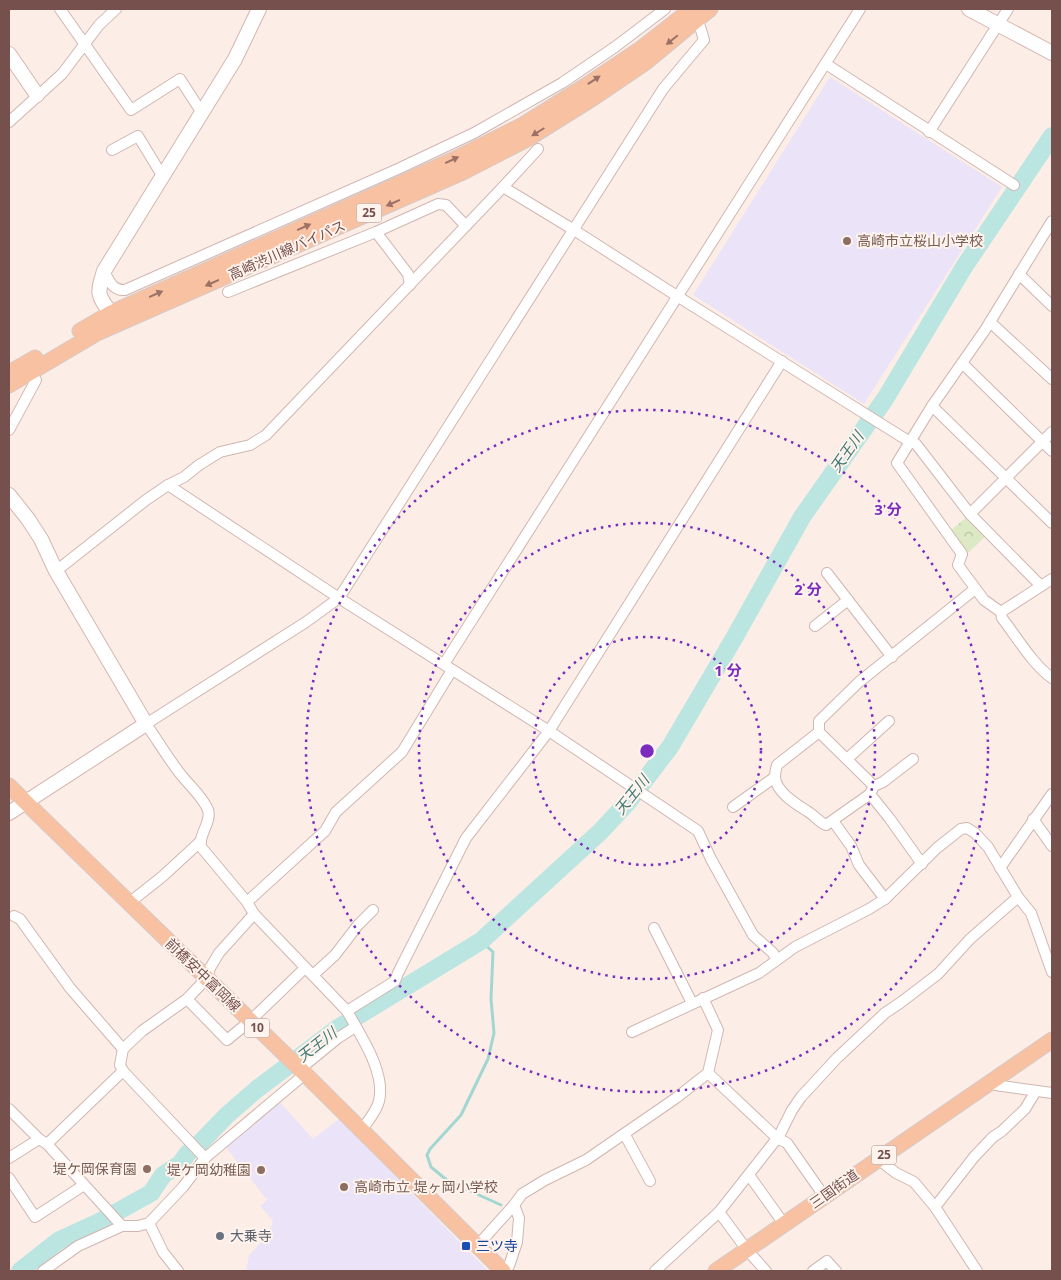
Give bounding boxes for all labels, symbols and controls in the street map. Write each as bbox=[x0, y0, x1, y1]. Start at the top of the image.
one-way arrow bbox=[666, 35, 679, 46]
one-way arrow bbox=[587, 76, 600, 85]
one-way arrow bbox=[532, 127, 545, 136]
one-way arrow bbox=[445, 156, 459, 164]
one-way arrow bbox=[386, 200, 400, 208]
road number: 25 bbox=[356, 204, 382, 222]
street label: 高崎渋川線バイパス bbox=[226, 215, 348, 284]
one-way arrow bbox=[297, 222, 311, 230]
place label: 高崎市立桜山小学校 bbox=[857, 231, 983, 250]
marker: 高崎市立桜山小学校 bbox=[841, 235, 853, 247]
one-way arrow bbox=[205, 279, 219, 287]
one-way arrow bbox=[149, 289, 163, 297]
water label: 天王川 bbox=[825, 426, 868, 476]
text: 3 分 bbox=[874, 499, 902, 519]
text: 2 分 bbox=[794, 579, 822, 599]
text: 1 分 bbox=[714, 660, 742, 680]
centre of rings bbox=[638, 742, 656, 760]
water label: 天王川 bbox=[609, 769, 654, 818]
street label: 前橋安中富岡線 bbox=[162, 934, 245, 1016]
road number: 10 bbox=[244, 1018, 270, 1038]
water label: 天王川 bbox=[292, 1021, 342, 1066]
road number: 25 bbox=[872, 1146, 896, 1164]
place label: 堤ケ岡保育園 bbox=[53, 1159, 137, 1178]
place label: 堤ケ岡幼稚園 bbox=[167, 1160, 251, 1179]
marker: 堤ケ岡保育園 bbox=[141, 1163, 153, 1175]
marker: 堤ケ岡幼稚園 bbox=[255, 1164, 267, 1176]
street label: 三国街道 bbox=[805, 1165, 862, 1212]
place label: 高崎市立 堤ヶ岡小学校 bbox=[354, 1177, 498, 1196]
marker: 高崎市立 堤ヶ岡小学校 bbox=[338, 1181, 350, 1193]
place label: 大乗寺 bbox=[230, 1226, 272, 1245]
marker: 大乗寺 bbox=[214, 1230, 226, 1242]
place label: 三ツ寺 bbox=[476, 1236, 518, 1255]
marker: 三ツ寺 bbox=[460, 1240, 472, 1252]

